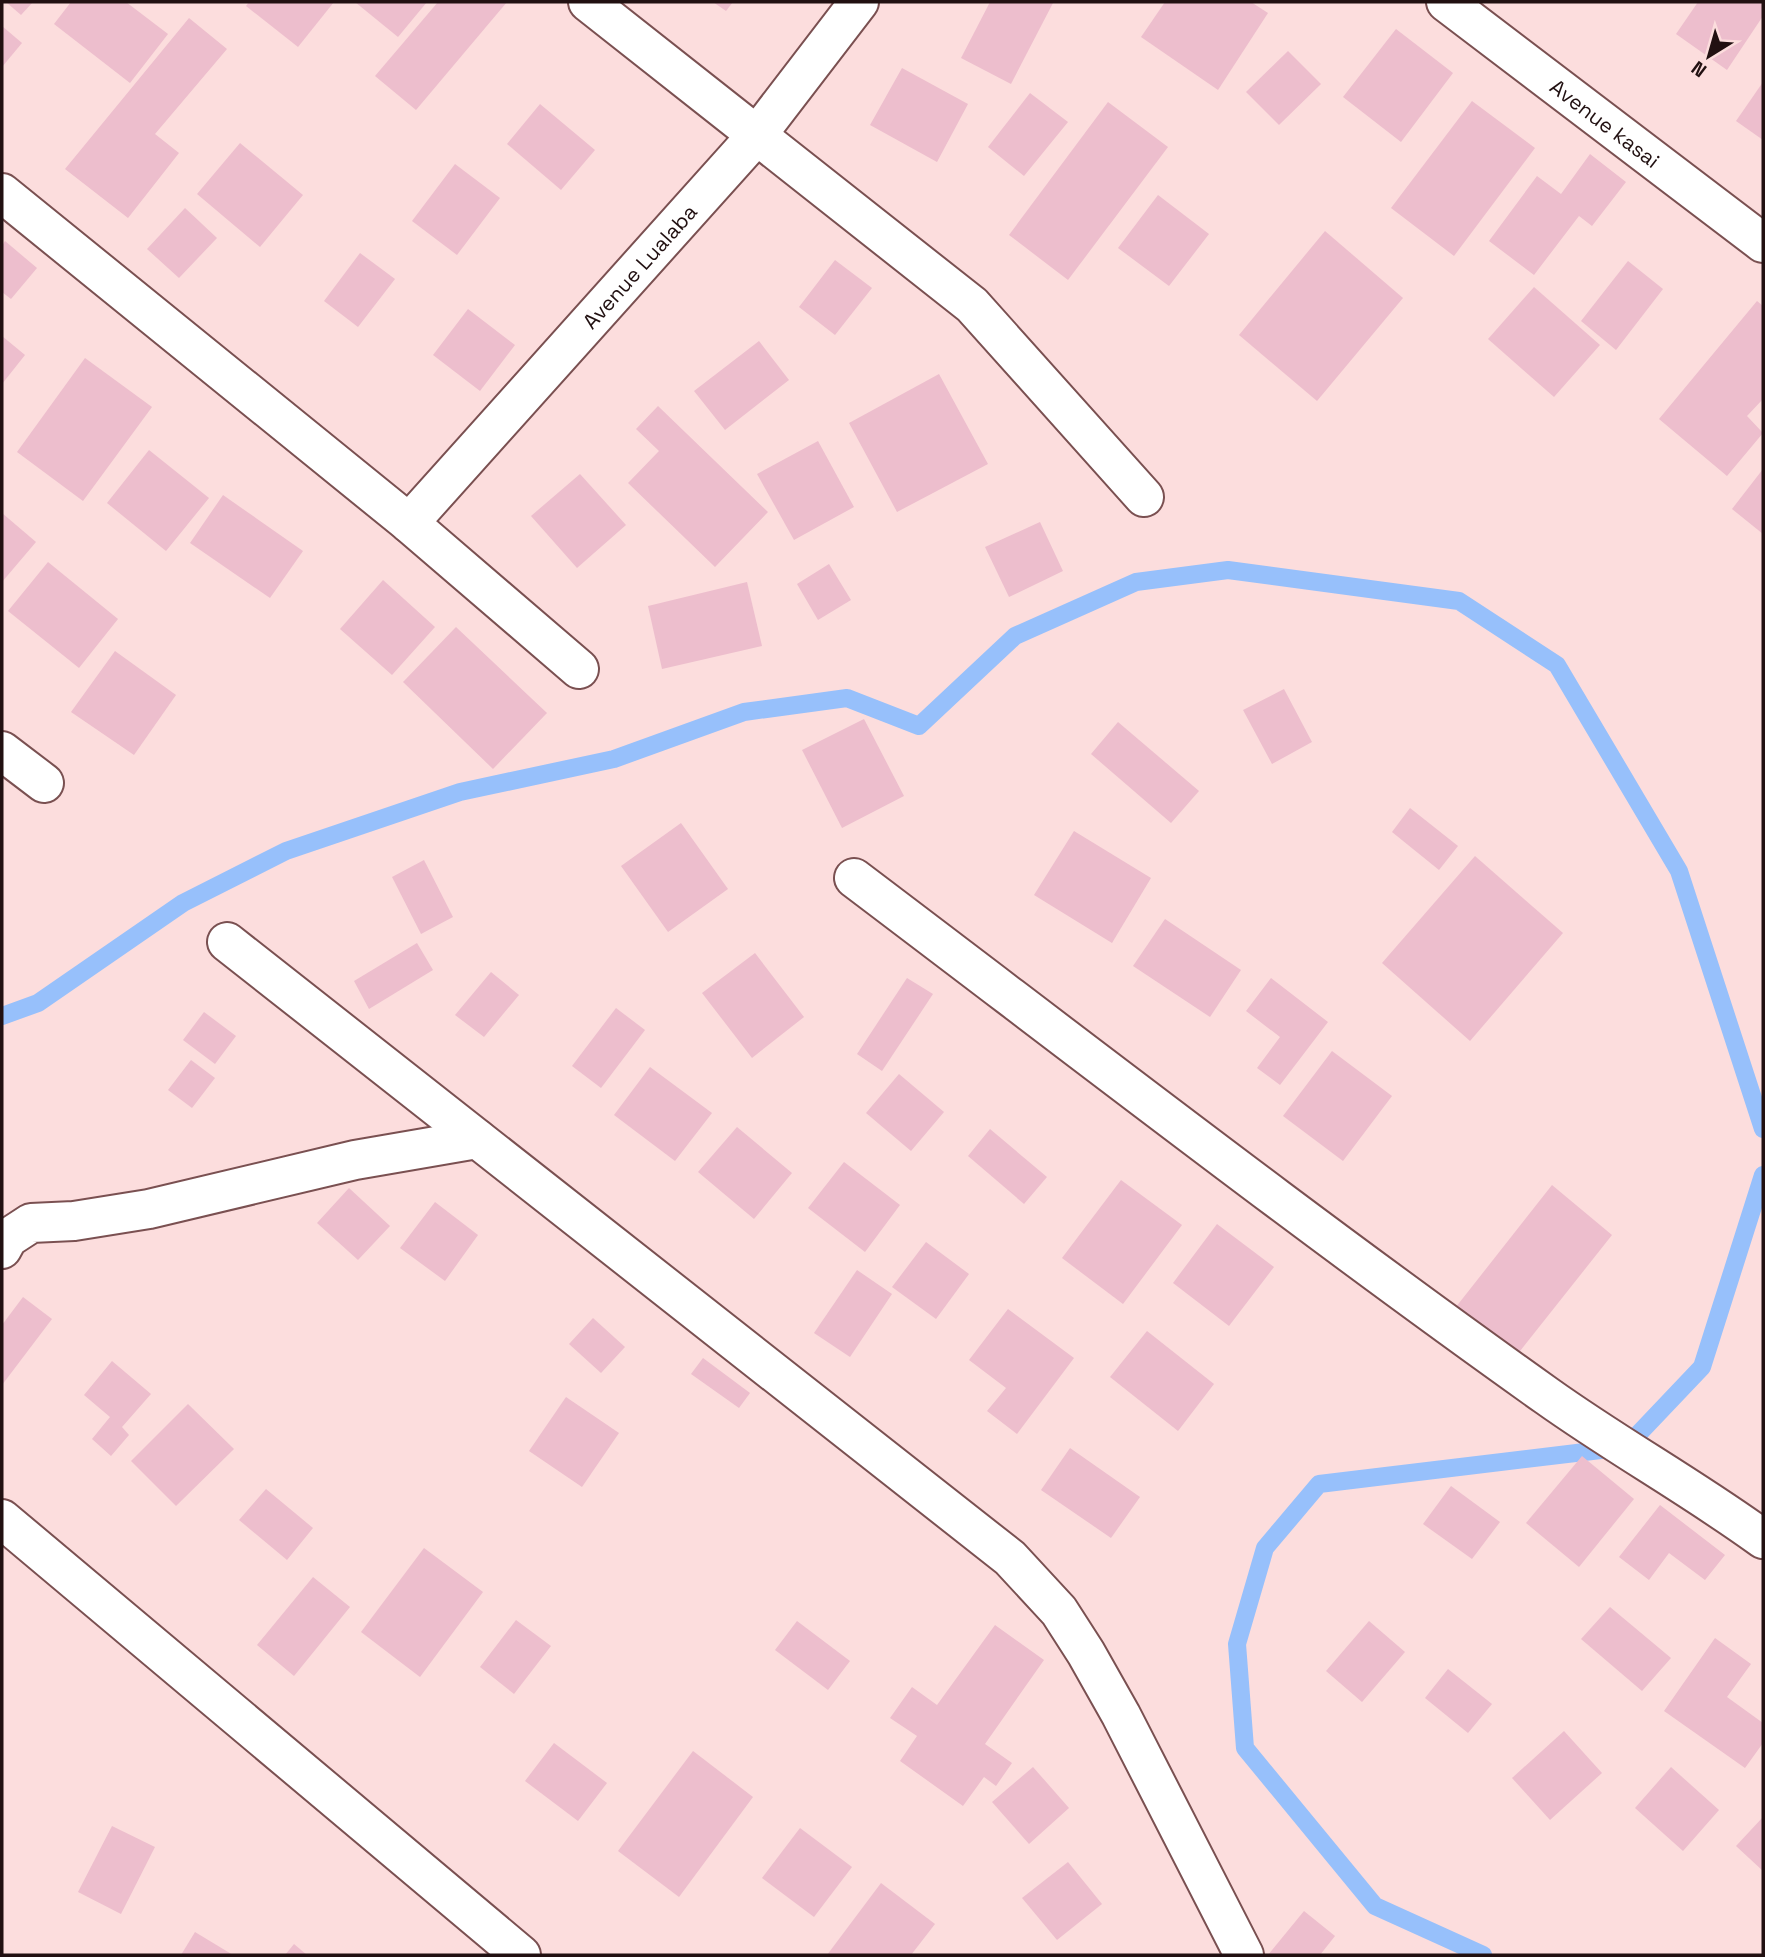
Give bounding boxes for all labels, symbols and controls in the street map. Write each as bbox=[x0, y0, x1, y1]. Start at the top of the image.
north arrow bbox=[1674, 21, 1744, 91]
text: N bbox=[1686, 55, 1712, 83]
street label: Avenue kasai bbox=[1545, 73, 1665, 173]
street label: Avenue Lualaba bbox=[576, 198, 702, 334]

